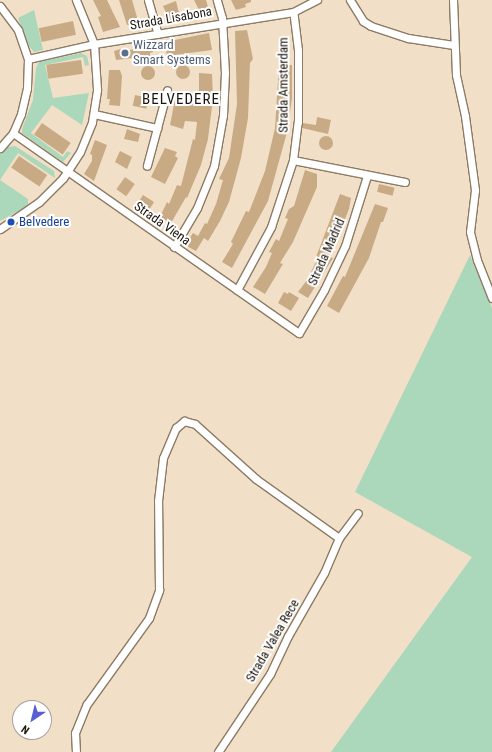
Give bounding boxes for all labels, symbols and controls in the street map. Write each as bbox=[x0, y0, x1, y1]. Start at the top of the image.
street label: Strada Lisabona bbox=[129, 4, 213, 34]
street label: Strada Amsterdam bbox=[276, 37, 292, 133]
place label: Wizzard Smart Systems bbox=[133, 38, 211, 69]
marker: Wizzard Smart Systems bbox=[120, 48, 130, 58]
district label: BELVEDERE bbox=[142, 91, 220, 109]
street label: Strada Viena bbox=[131, 199, 193, 249]
place label: Belvedere bbox=[19, 214, 69, 230]
street label: Strada Madrid bbox=[305, 216, 349, 288]
marker: Belvedere bbox=[6, 217, 16, 227]
street label: Strada Valea Rece bbox=[243, 597, 303, 685]
north arrow bbox=[12, 700, 52, 740]
text: N bbox=[19, 722, 32, 737]

